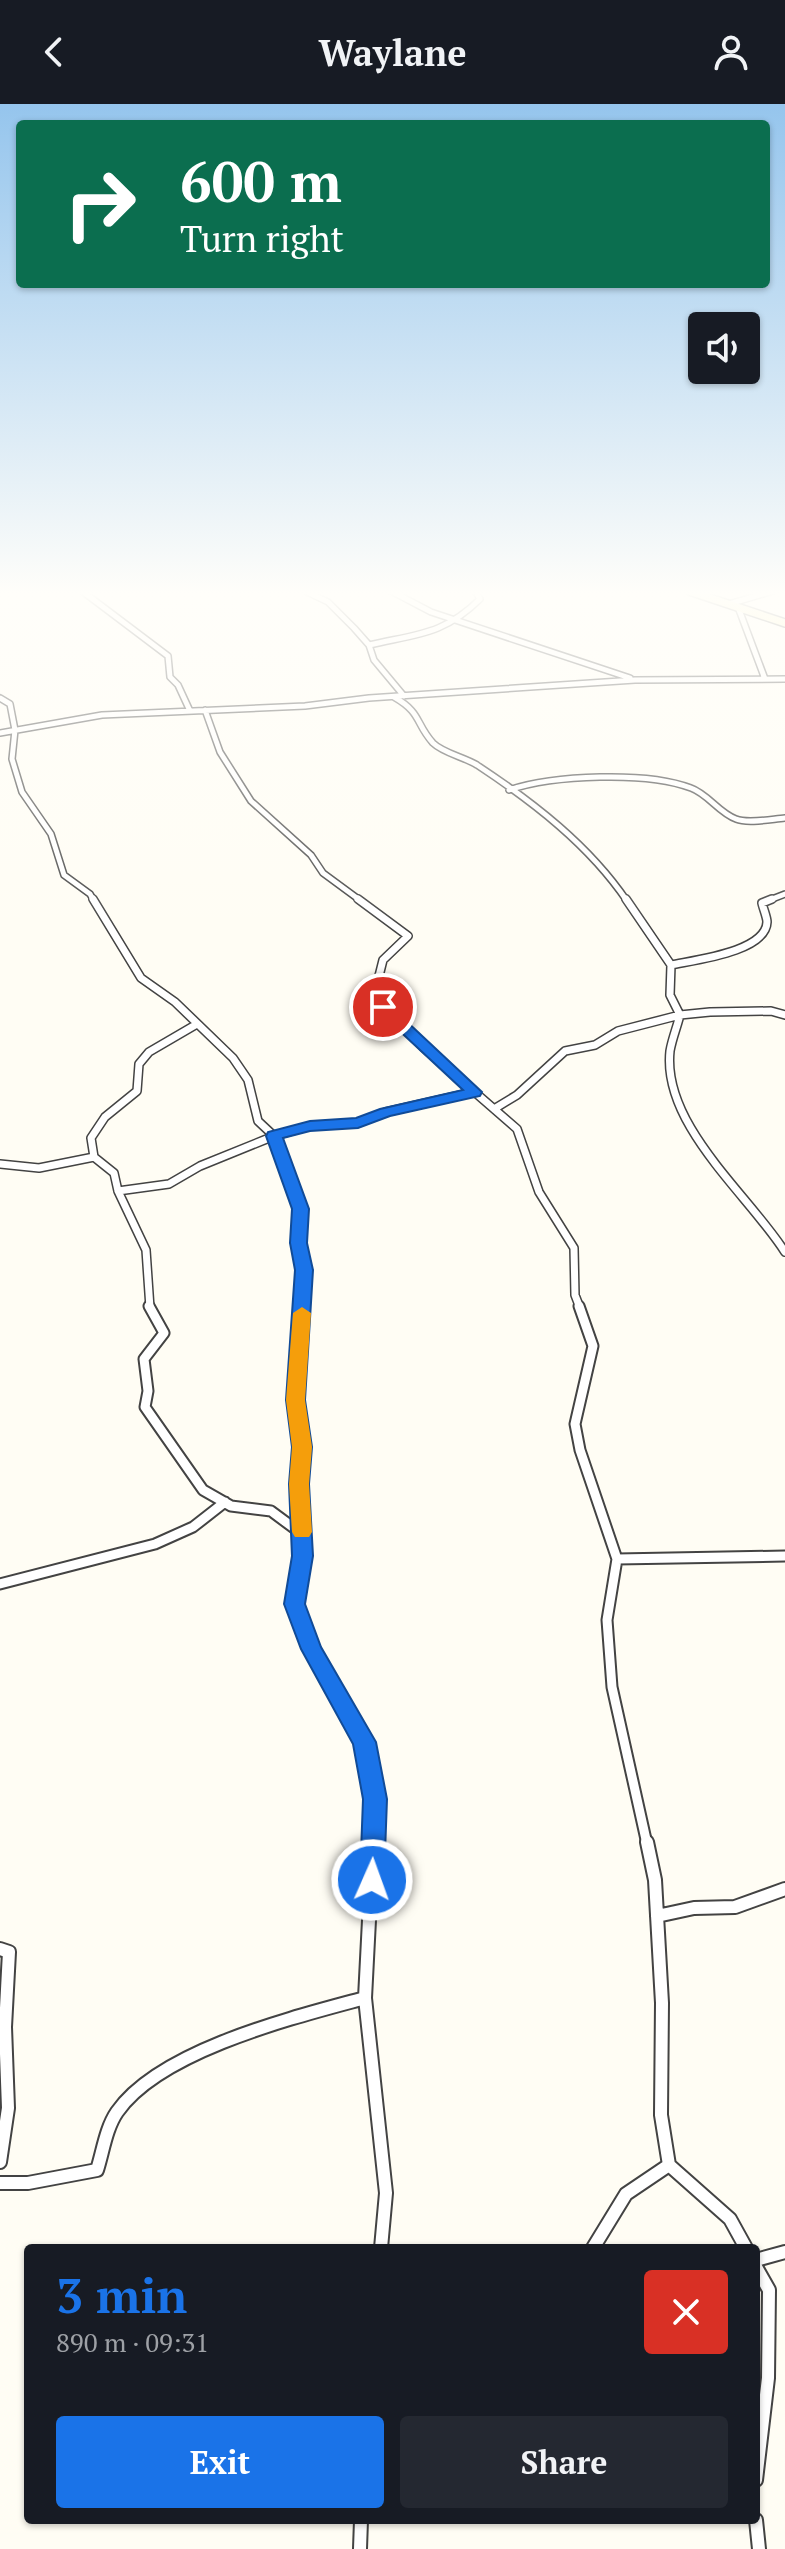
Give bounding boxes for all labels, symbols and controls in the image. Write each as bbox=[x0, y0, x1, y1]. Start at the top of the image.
text: Waylane bbox=[318, 29, 467, 76]
icon: back bbox=[32, 30, 76, 74]
icon: person bbox=[709, 30, 753, 74]
text: 600 m bbox=[180, 144, 342, 218]
icon: right bbox=[48, 152, 152, 256]
text: Turn right bbox=[180, 215, 344, 262]
map controls bbox=[688, 312, 760, 384]
button: sound bbox=[688, 312, 760, 384]
pin bbox=[349, 973, 417, 1041]
icon: arrive bbox=[361, 985, 405, 1029]
position arrow bbox=[330, 1838, 414, 1922]
text: 3 min bbox=[56, 2263, 187, 2327]
button: close bbox=[644, 2270, 728, 2354]
text: 890 m · 09:31 bbox=[56, 2325, 209, 2359]
button: Exit bbox=[56, 2416, 384, 2508]
button: Share bbox=[400, 2416, 728, 2508]

